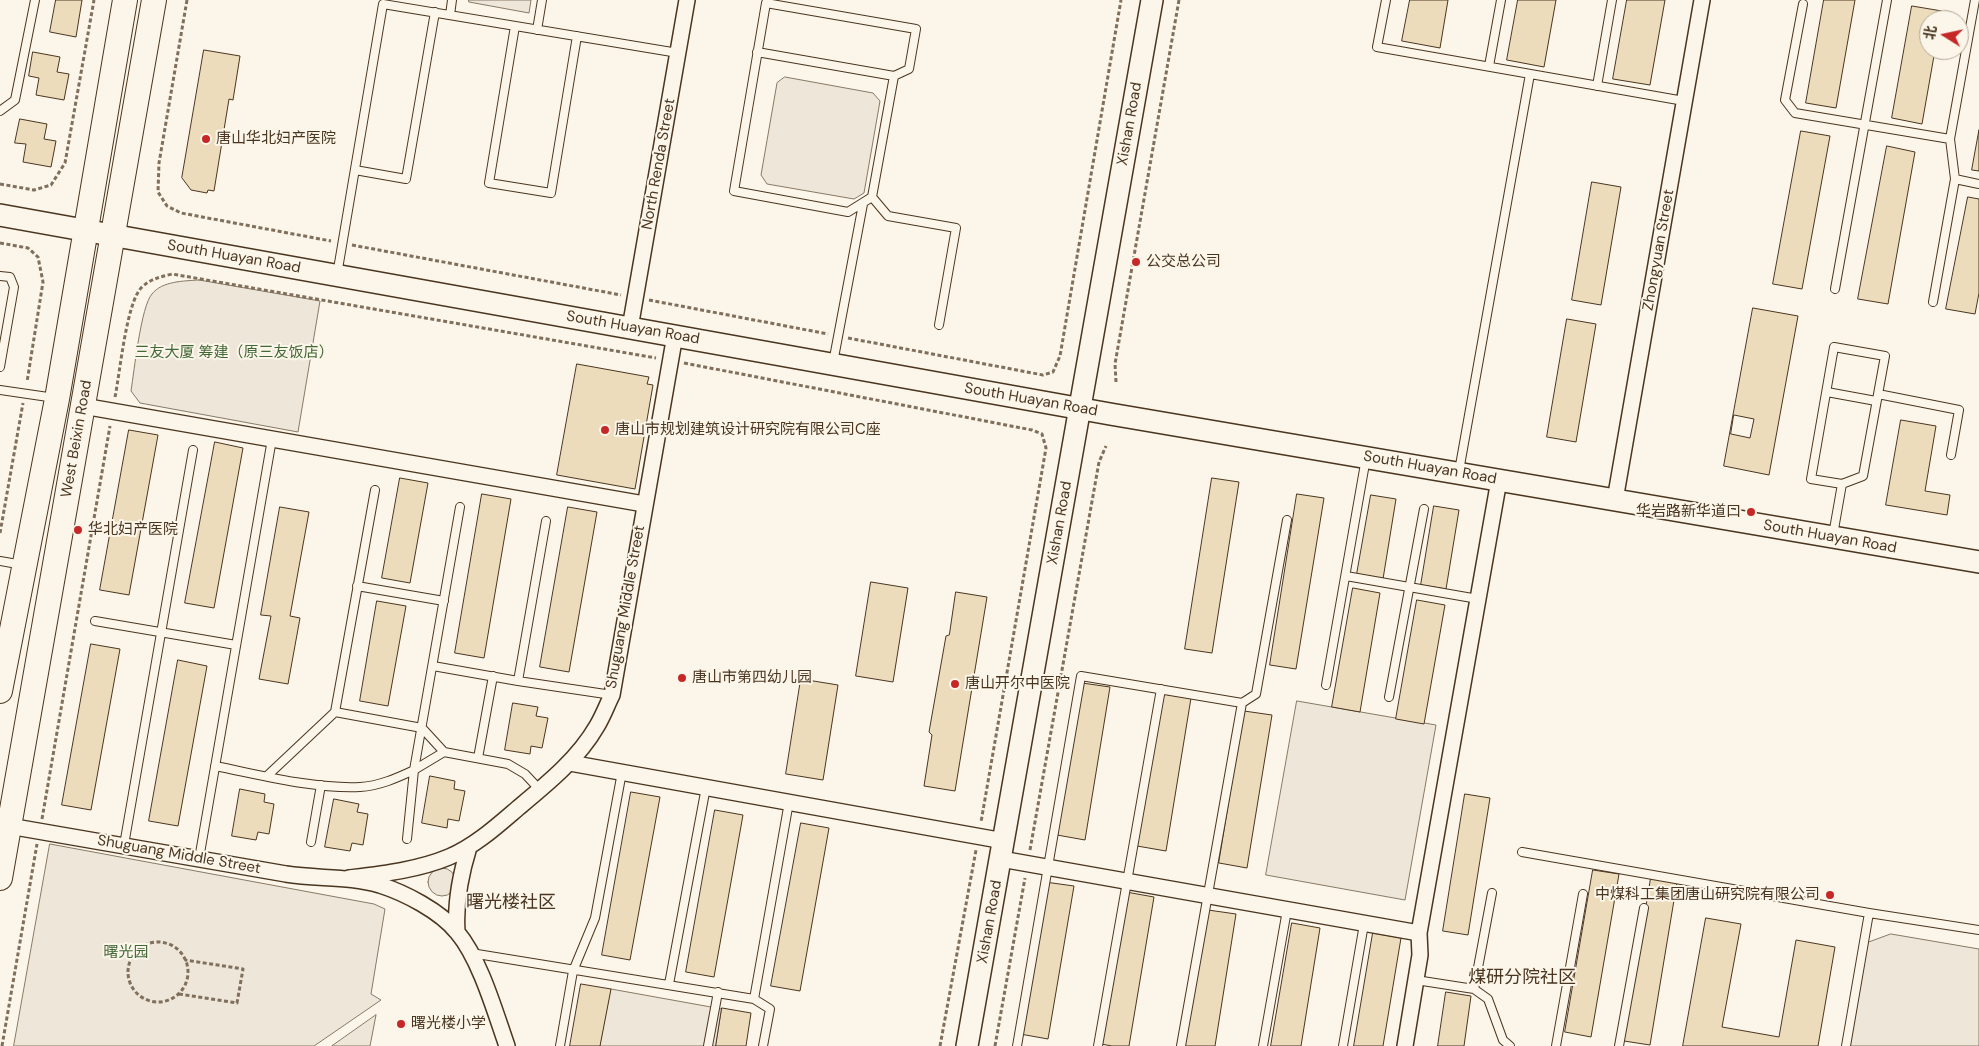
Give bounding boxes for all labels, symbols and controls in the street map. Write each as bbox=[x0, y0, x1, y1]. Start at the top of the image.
north arrow bbox=[1919, 10, 1969, 60]
text: 北 bbox=[1920, 24, 1940, 41]
street label: Xishan Road bbox=[1114, 81, 1146, 167]
street label: North Renda Street bbox=[639, 97, 679, 231]
place label: 唐山华北妇产医院 bbox=[216, 130, 336, 148]
marker: 唐山华北妇产医院 bbox=[200, 133, 212, 145]
street label: Zhongyuan Street bbox=[1639, 188, 1679, 312]
street label: South Huayan Road bbox=[166, 236, 302, 278]
place label: 公交总公司 bbox=[1146, 253, 1221, 271]
marker: 公交总公司 bbox=[1130, 256, 1142, 268]
street label: South Huayan Road bbox=[565, 307, 701, 349]
park label: 三友大厦 筹建（原三友饭店） bbox=[135, 344, 333, 362]
street label: West Beixin Road bbox=[58, 379, 96, 499]
street label: South Huayan Road bbox=[963, 379, 1099, 421]
place label: 唐山市规划建筑设计研究院有限公司C座 bbox=[615, 421, 881, 439]
marker: 唐山市规划建筑设计研究院有限公司C座 bbox=[599, 424, 611, 436]
street label: South Huayan Road bbox=[1362, 447, 1498, 489]
street label: Xishan Road bbox=[1044, 480, 1076, 566]
place label: 华岩路新华道口 bbox=[1636, 503, 1741, 521]
marker: 华岩路新华道口 bbox=[1745, 506, 1757, 518]
street label: South Huayan Road bbox=[1762, 516, 1898, 558]
place label: 华北妇产医院 bbox=[88, 521, 178, 539]
marker: 华北妇产医院 bbox=[72, 524, 84, 536]
street label: Shuguang Middle Street bbox=[603, 524, 649, 690]
place label: 唐山市第四幼儿园 bbox=[692, 669, 812, 687]
marker: 唐山市第四幼儿园 bbox=[676, 672, 688, 684]
place label: 唐山开尔中医院 bbox=[965, 675, 1070, 693]
marker: 唐山开尔中医院 bbox=[949, 678, 961, 690]
street label: Shuguang Middle Street bbox=[96, 832, 262, 878]
street label: Xishan Road bbox=[974, 879, 1006, 965]
place label: 中煤科工集团唐山研究院有限公司 bbox=[1595, 886, 1820, 904]
marker: 中煤科工集团唐山研究院有限公司 bbox=[1824, 889, 1836, 901]
district label: 曙光楼社区 bbox=[466, 892, 556, 914]
park label: 曙光园 bbox=[104, 944, 148, 962]
district label: 煤研分院社区 bbox=[1468, 967, 1576, 989]
place label: 曙光楼小学 bbox=[411, 1015, 486, 1033]
marker: 曙光楼小学 bbox=[395, 1018, 407, 1030]

